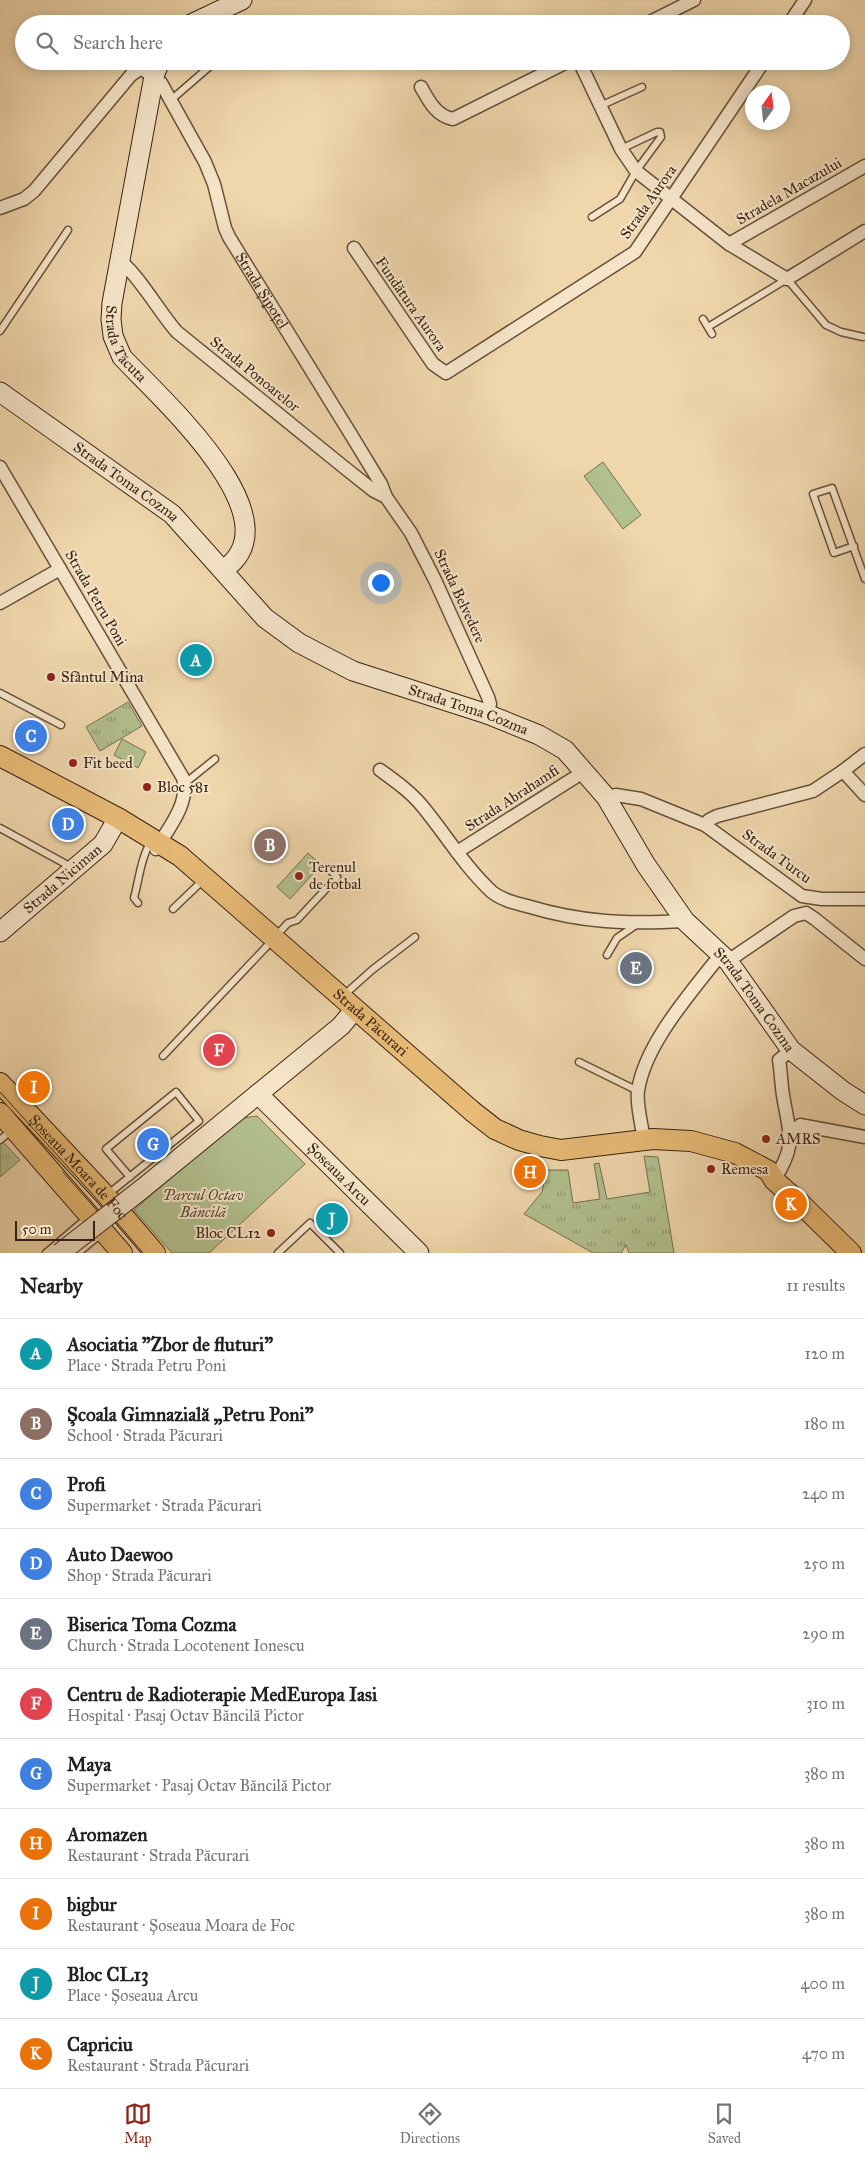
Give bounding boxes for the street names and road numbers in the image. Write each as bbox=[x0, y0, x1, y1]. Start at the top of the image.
street label: Stradela Macazului bbox=[733, 154, 845, 228]
street label: Strada Aurora bbox=[616, 161, 680, 242]
street label: Strada Șipoțel bbox=[232, 249, 293, 333]
street label: Fundătura Aurora bbox=[372, 253, 451, 355]
street label: Strada Tăcuta bbox=[102, 305, 151, 386]
street label: Strada Ponoarelor bbox=[207, 332, 304, 416]
street label: Strada Toma Cozma bbox=[70, 438, 184, 526]
street label: Strada Belvedere bbox=[430, 546, 490, 646]
street label: Strada Petru Poni bbox=[61, 547, 131, 649]
street label: Strada Toma Cozma bbox=[406, 680, 531, 739]
street label: Strada Abrahamfi bbox=[462, 761, 563, 835]
street label: Strada Turcu bbox=[739, 825, 815, 887]
street label: Strada Niciman bbox=[19, 840, 105, 917]
street label: Strada Toma Cozma bbox=[710, 943, 799, 1056]
street label: Strada Păcurari bbox=[329, 985, 412, 1060]
street label: Șoseaua Moara de Foc bbox=[25, 1111, 131, 1224]
street label: Șoseaua Arcu bbox=[304, 1139, 375, 1209]

